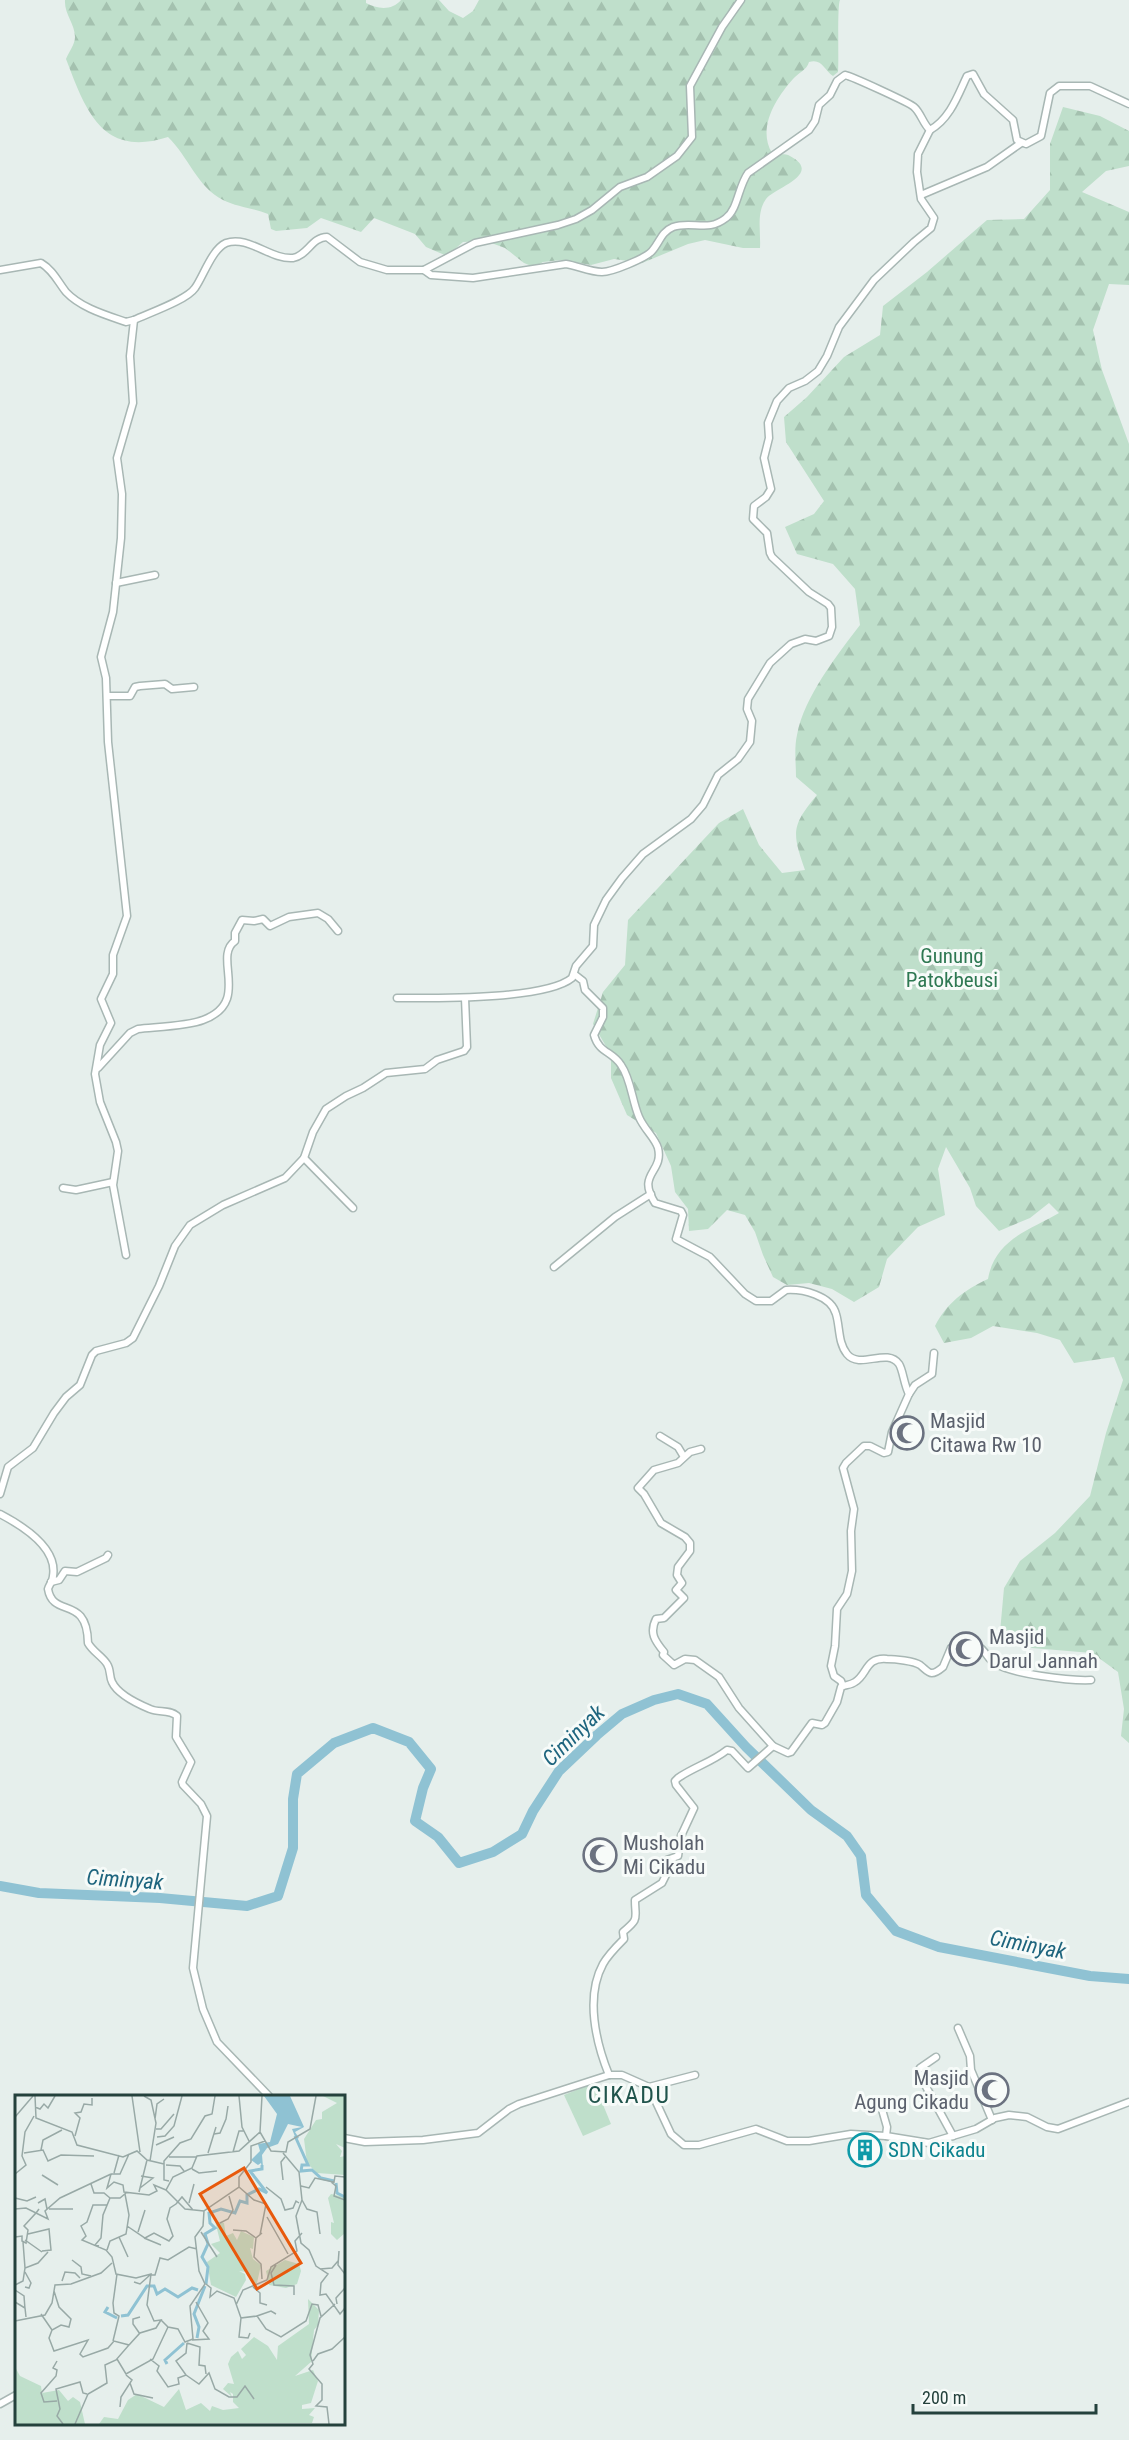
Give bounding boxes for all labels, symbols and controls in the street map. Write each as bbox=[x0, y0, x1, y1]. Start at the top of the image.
park label: Gunung Patokbeusi bbox=[906, 944, 998, 992]
place label: Masjid Citawa Rw 10 bbox=[930, 1409, 1042, 1457]
mosque icon: Masjid Citawa Rw 10 bbox=[889, 1415, 925, 1451]
place label: Masjid Darul Jannah bbox=[989, 1625, 1098, 1673]
mosque icon: Masjid Darul Jannah bbox=[948, 1631, 984, 1667]
water label: Ciminyak bbox=[537, 1699, 610, 1771]
place label: Musholah Mi Cikadu bbox=[623, 1831, 705, 1879]
mosque icon: Musholah Mi Cikadu bbox=[582, 1837, 618, 1873]
water label: Ciminyak bbox=[86, 1864, 165, 1895]
water label: Ciminyak bbox=[988, 1925, 1068, 1964]
place label: Masjid Agung Cikadu bbox=[854, 2066, 969, 2114]
mosque icon: Masjid Agung Cikadu bbox=[974, 2072, 1010, 2108]
district label: CIKADU bbox=[588, 2081, 670, 2109]
inset map bbox=[15, 2095, 345, 2425]
building icon: SDN Cikadu bbox=[847, 2132, 883, 2168]
place label: SDN Cikadu bbox=[888, 2138, 986, 2162]
scale bar bbox=[913, 2377, 1096, 2415]
text: 200 m bbox=[922, 2387, 966, 2408]

